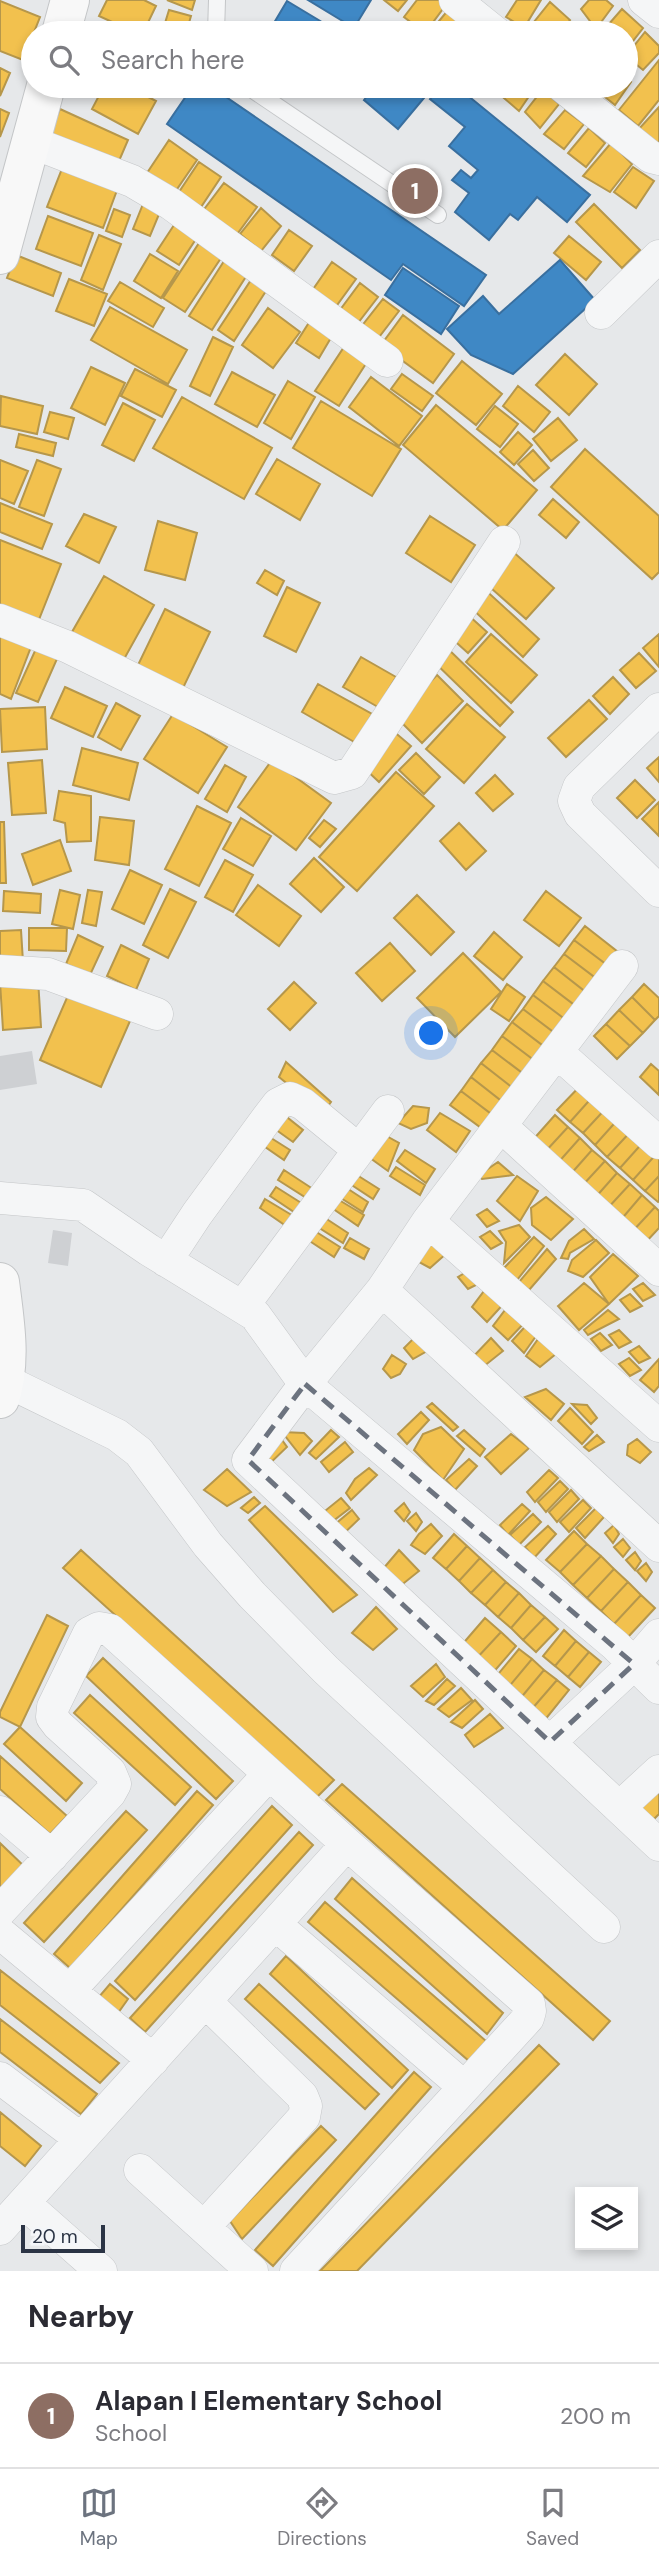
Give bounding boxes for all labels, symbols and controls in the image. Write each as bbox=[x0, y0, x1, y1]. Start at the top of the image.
search box bbox=[21, 21, 638, 98]
icon: search bbox=[45, 41, 83, 79]
text: Search here bbox=[101, 43, 244, 77]
pin: 1 bbox=[392, 165, 438, 217]
your location bbox=[414, 1016, 448, 1050]
map controls bbox=[575, 2187, 638, 2250]
button: layers bbox=[575, 2187, 638, 2250]
scale bar bbox=[21, 2222, 105, 2254]
text: 20 m bbox=[32, 2224, 78, 2249]
text: Nearby bbox=[28, 2297, 134, 2336]
text: Alapan I Elementary School bbox=[95, 2384, 442, 2418]
text: 1 bbox=[47, 2401, 55, 2431]
text: 200 m bbox=[560, 2401, 631, 2431]
text: School bbox=[95, 2418, 167, 2448]
tab: Map bbox=[80, 2484, 118, 2551]
tab: Directions bbox=[277, 2484, 367, 2551]
tab: Saved bbox=[526, 2484, 579, 2551]

